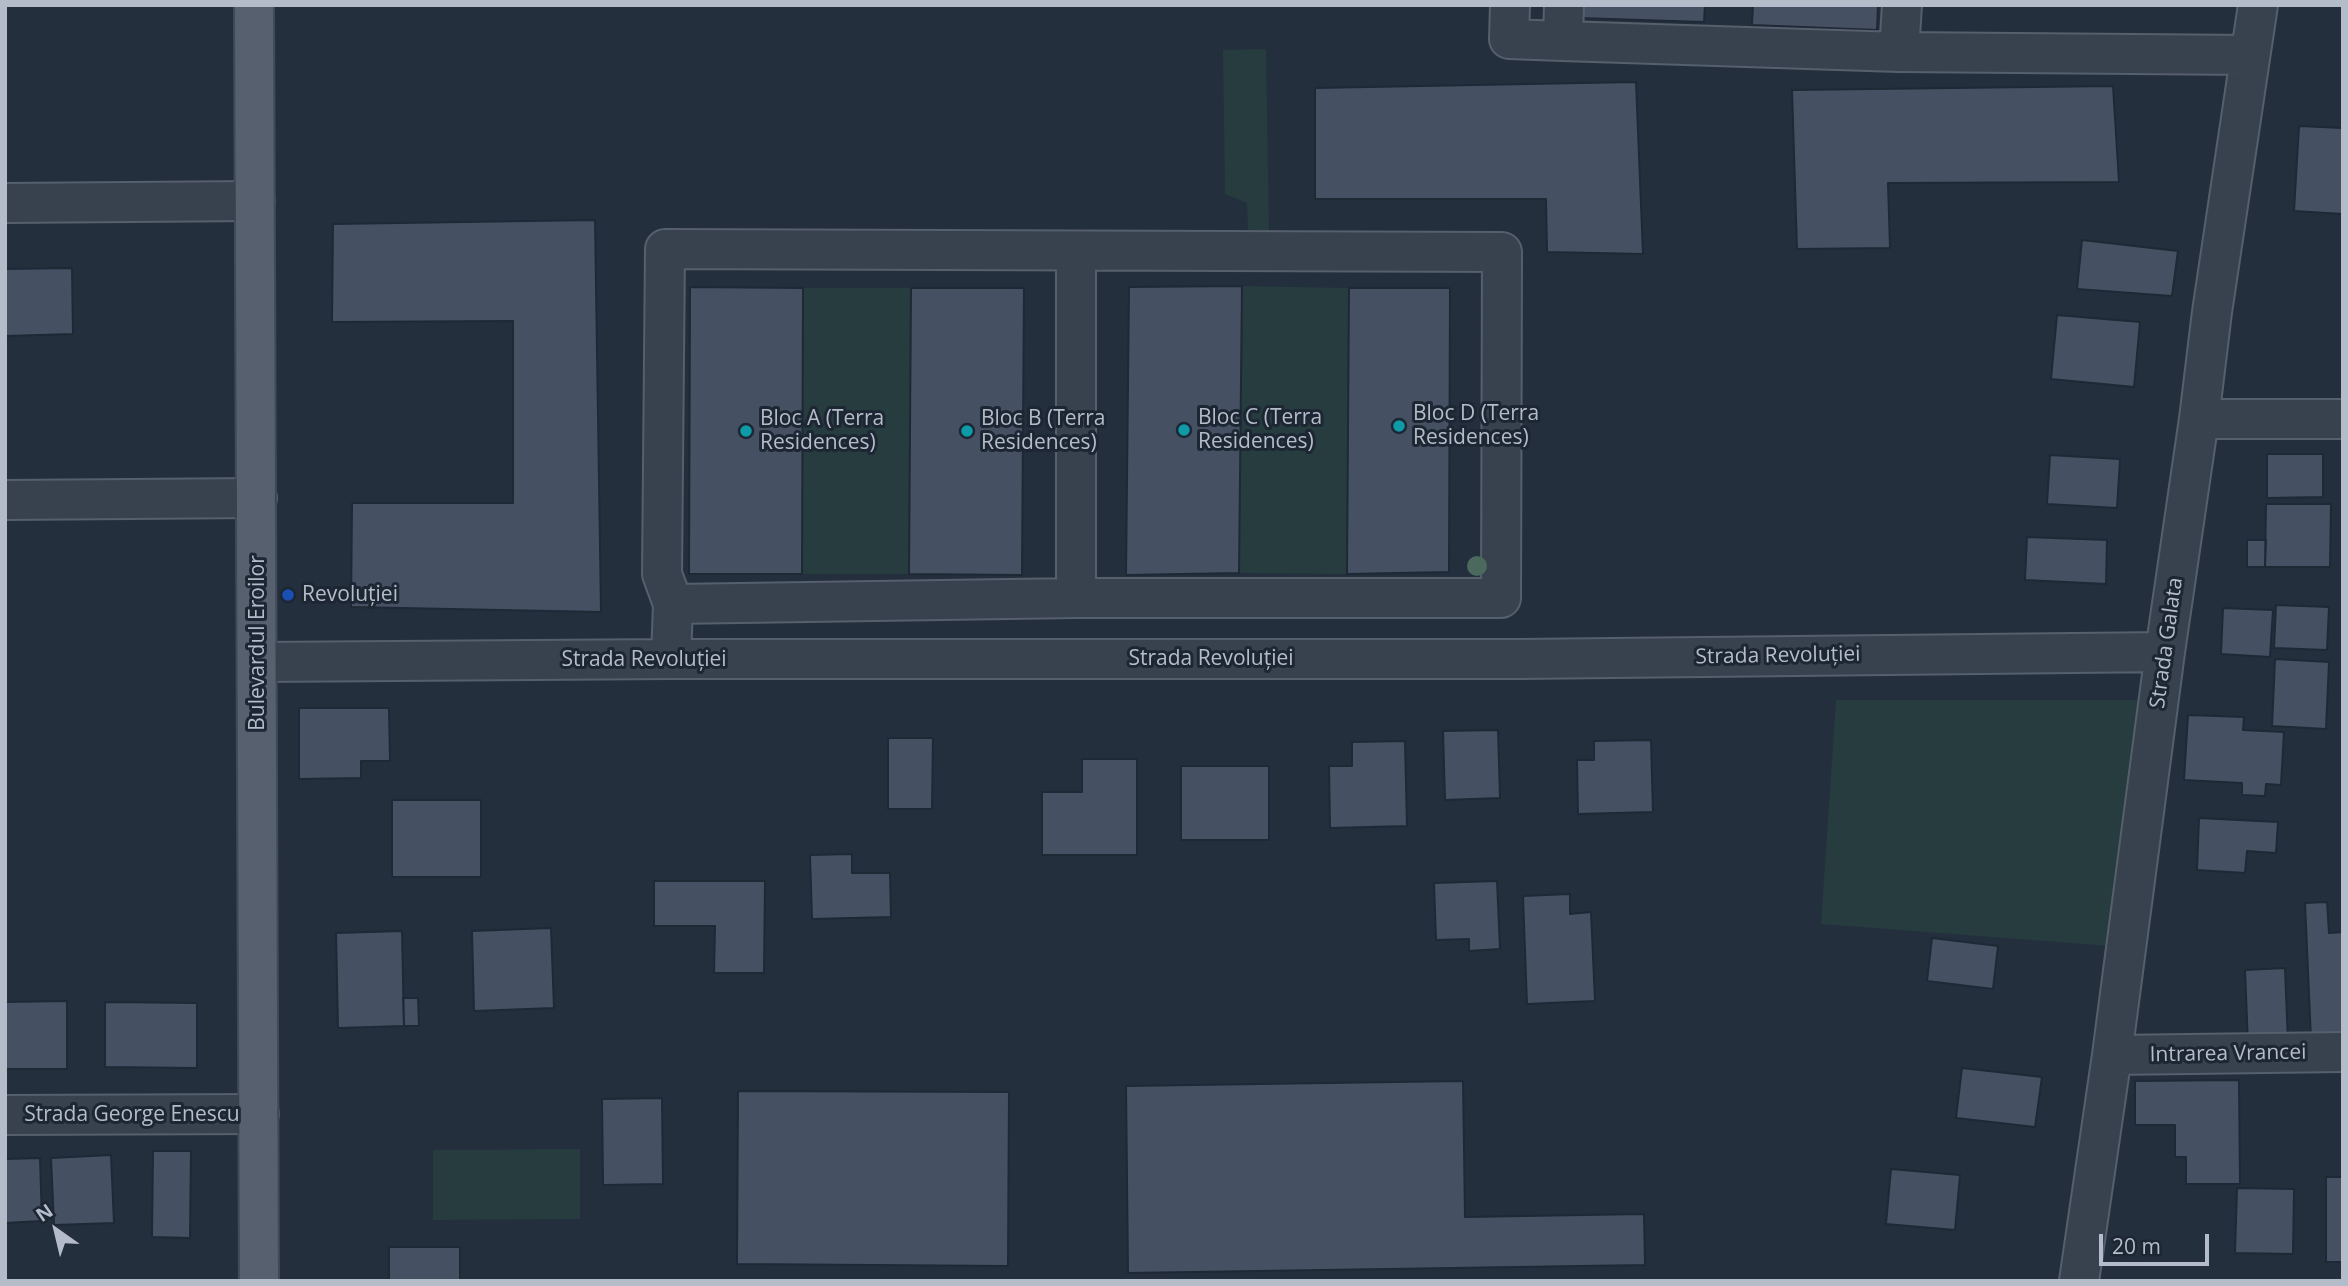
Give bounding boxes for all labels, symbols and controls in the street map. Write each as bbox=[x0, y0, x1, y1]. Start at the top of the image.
place label: Bloc D (Terra Residences) bbox=[1413, 401, 1539, 451]
place label: Bloc C (Terra Residences) bbox=[1198, 405, 1322, 455]
place label: Bloc A (Terra Residences) bbox=[760, 406, 884, 456]
place label: Bloc B (Terra Residences) bbox=[981, 406, 1105, 456]
marker: Bloc D (Terra Residences) bbox=[1391, 418, 1407, 434]
marker: Bloc C (Terra Residences) bbox=[1176, 422, 1192, 438]
marker: Bloc A (Terra Residences) bbox=[738, 423, 754, 439]
marker: Bloc B (Terra Residences) bbox=[959, 423, 975, 439]
street label: Bulevardul Eroilor bbox=[245, 555, 271, 731]
street label: Strada Galata bbox=[2145, 576, 2189, 710]
place label: Revoluției bbox=[302, 582, 398, 608]
marker: Revoluției bbox=[280, 587, 296, 603]
street label: Strada Revoluției bbox=[1695, 642, 1861, 670]
street label: Strada Revoluției bbox=[1128, 646, 1294, 672]
street label: Strada Revoluției bbox=[561, 647, 727, 673]
street label: Intrarea Vrancei bbox=[2149, 1040, 2307, 1068]
street label: Strada George Enescu bbox=[24, 1102, 240, 1128]
north arrow bbox=[21, 1195, 91, 1265]
text: N bbox=[31, 1197, 58, 1228]
scale bar bbox=[2103, 1220, 2213, 1264]
text: 20 m bbox=[2112, 1232, 2161, 1260]

